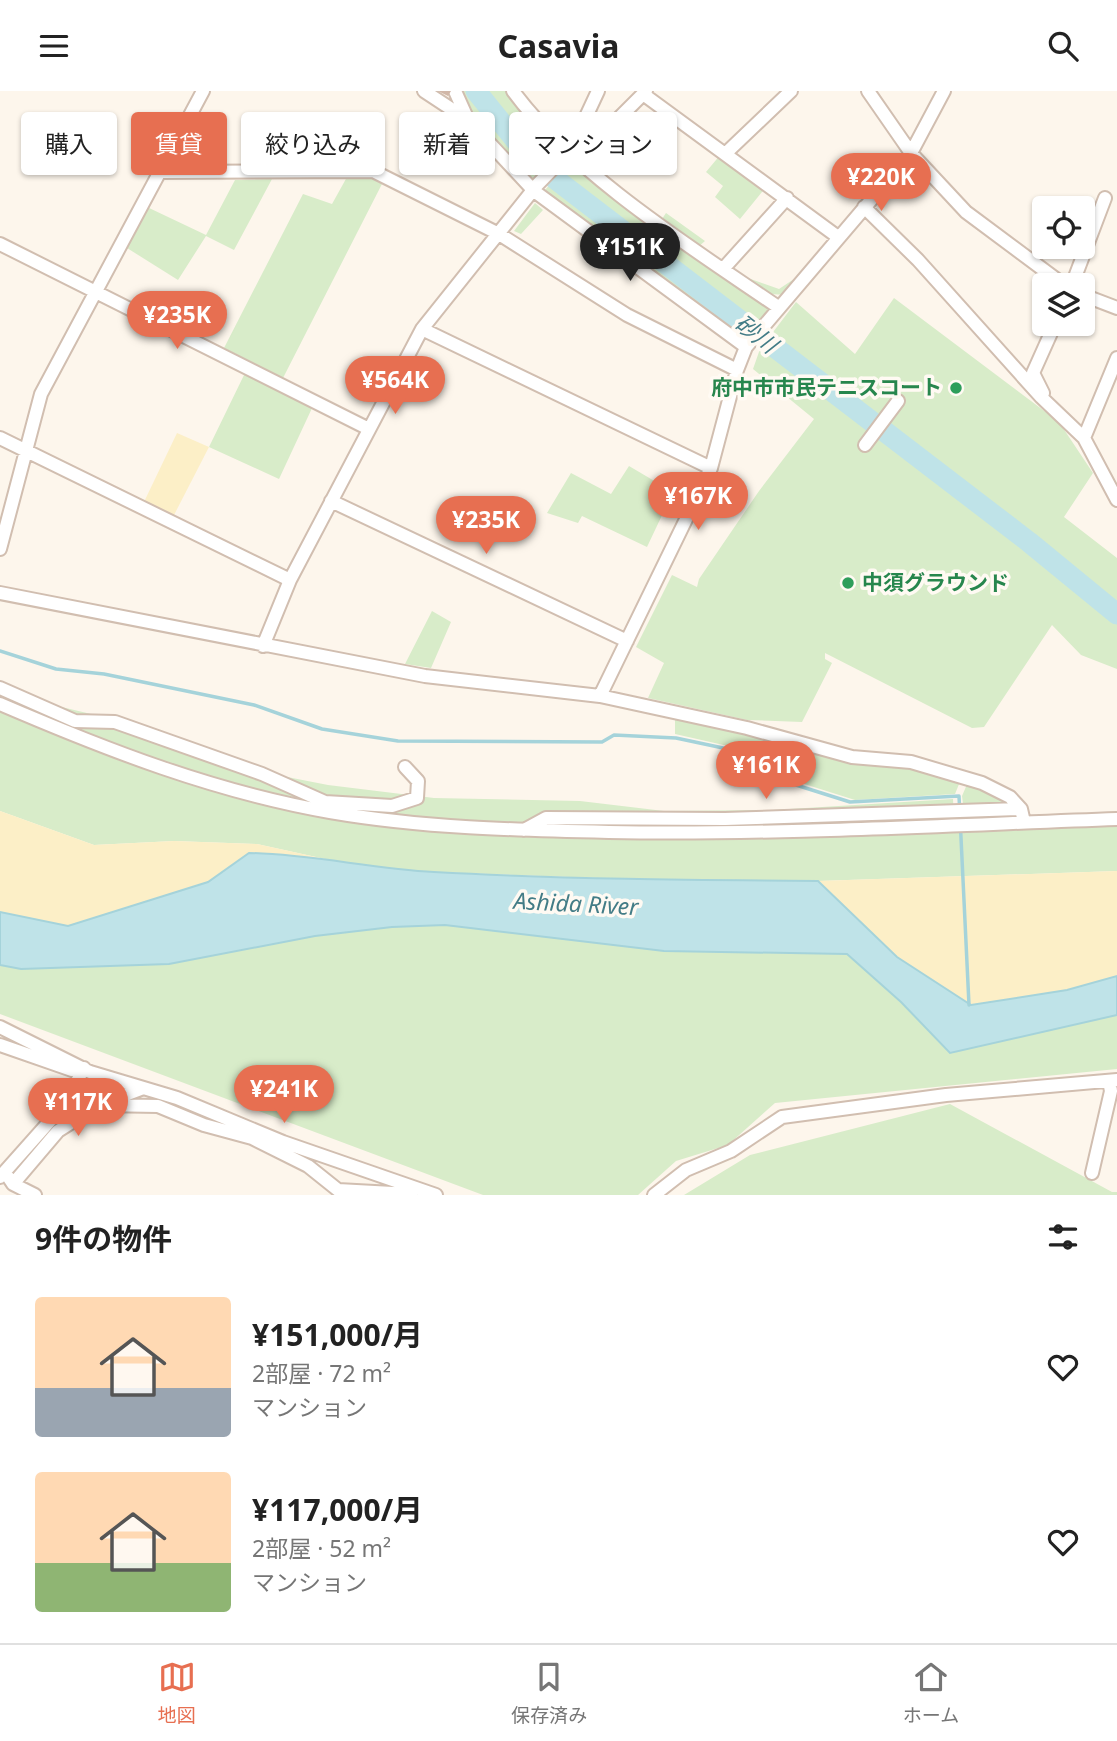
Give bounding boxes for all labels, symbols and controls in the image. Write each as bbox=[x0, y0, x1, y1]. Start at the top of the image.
text: Casavia bbox=[498, 24, 619, 67]
icon: menu bbox=[35, 27, 73, 65]
icon: search bbox=[1044, 27, 1082, 65]
chip: 購入 bbox=[21, 112, 117, 175]
chip: 賃貸 bbox=[131, 112, 227, 175]
chip: 絞り込み bbox=[241, 112, 385, 175]
chip: 新着 bbox=[399, 112, 495, 175]
chip: マンション bbox=[509, 112, 677, 175]
pin: ¥220K bbox=[832, 153, 930, 213]
text: ¥220K bbox=[847, 160, 915, 192]
map controls bbox=[1032, 196, 1095, 336]
button: locate bbox=[1032, 196, 1095, 259]
pin: ¥151K bbox=[581, 223, 679, 283]
text: ¥151K bbox=[596, 230, 664, 262]
button: layers bbox=[1032, 273, 1095, 336]
pin: ¥235K bbox=[128, 292, 226, 351]
text: ¥235K bbox=[143, 298, 211, 330]
water label: 砂川 bbox=[729, 306, 787, 362]
pin: ¥564K bbox=[346, 357, 444, 416]
text: ¥564K bbox=[361, 363, 429, 395]
place label: 府中市市民テニスコート bbox=[711, 373, 942, 401]
marker: 府中市市民テニスコート bbox=[948, 380, 964, 396]
pin: ¥167K bbox=[649, 473, 747, 532]
text: ¥167K bbox=[664, 479, 732, 511]
pin: ¥235K bbox=[437, 497, 535, 556]
text: ¥235K bbox=[452, 503, 520, 535]
place label: 中須グラウンド bbox=[862, 568, 1009, 596]
marker: 中須グラウンド bbox=[840, 575, 856, 591]
pin: ¥161K bbox=[717, 741, 815, 801]
text: ¥161K bbox=[732, 748, 800, 780]
water label: Ashida River bbox=[511, 884, 640, 922]
pin: ¥241K bbox=[235, 1065, 333, 1125]
text: ¥241K bbox=[250, 1072, 318, 1104]
pin: ¥117K bbox=[29, 1079, 127, 1138]
text: ¥117K bbox=[44, 1085, 112, 1117]
text: 9件の物件 bbox=[35, 1218, 172, 1259]
icon: filters bbox=[1044, 1218, 1082, 1256]
text: ¥151,000/月 bbox=[252, 1314, 423, 1355]
icon: home bbox=[91, 1325, 175, 1409]
icon: heart bbox=[1044, 1348, 1082, 1386]
text: 2部屋 · 72 m² bbox=[252, 1357, 391, 1389]
text: マンション bbox=[252, 1391, 367, 1423]
text: ¥117,000/月 bbox=[252, 1489, 423, 1530]
icon: home bbox=[91, 1500, 175, 1584]
icon: heart bbox=[1044, 1523, 1082, 1561]
text: 2部屋 · 52 m² bbox=[252, 1532, 391, 1564]
text: マンション bbox=[252, 1566, 367, 1598]
tab: 地図 bbox=[158, 1658, 196, 1728]
tab: 保存済み bbox=[511, 1658, 587, 1728]
tab: ホーム bbox=[903, 1658, 959, 1728]

